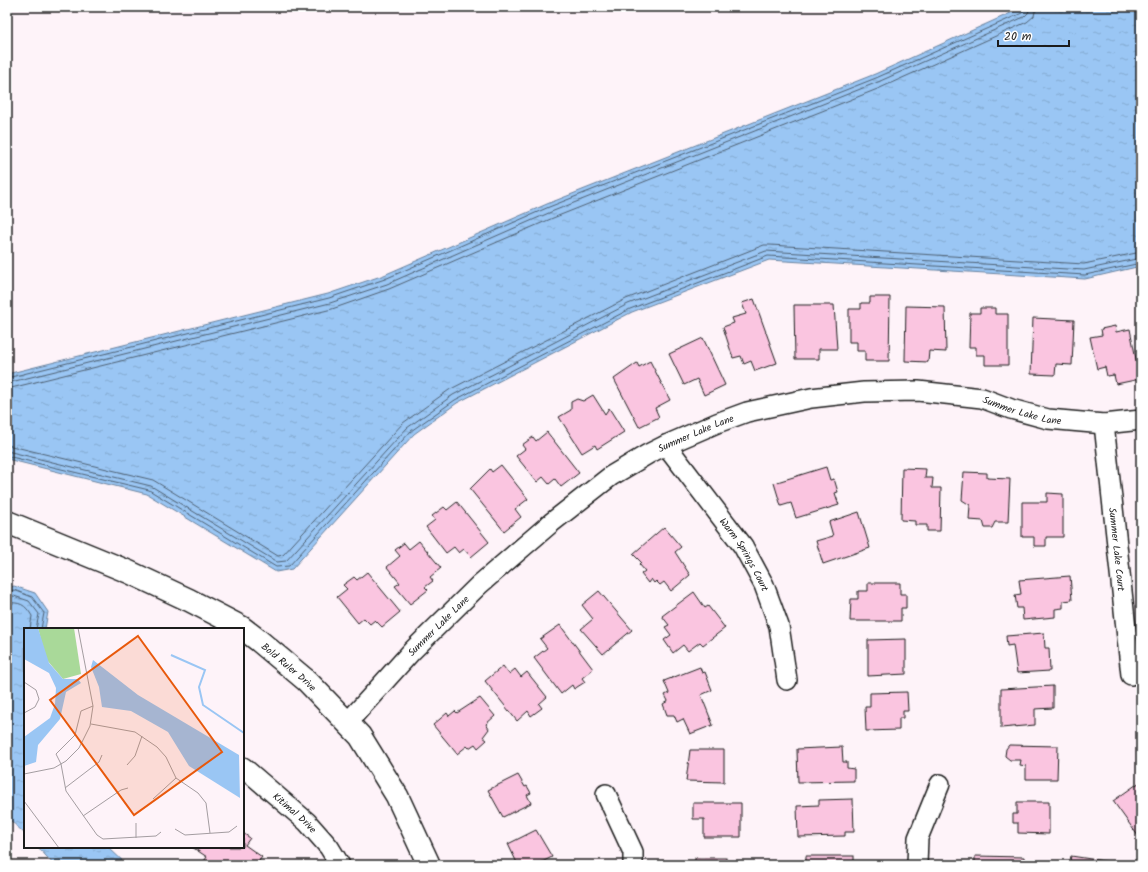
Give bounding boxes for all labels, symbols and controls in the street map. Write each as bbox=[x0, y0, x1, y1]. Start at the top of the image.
scale bar bbox=[998, 22, 1069, 48]
text: 20 m bbox=[1004, 27, 1032, 46]
street label: Summer Lake Lane bbox=[980, 392, 1063, 429]
street label: Summer Lake Lane bbox=[655, 410, 737, 457]
street label: Summer Lake Court bbox=[1104, 507, 1129, 592]
street label: Warm Springs Court bbox=[715, 515, 773, 594]
street label: Summer Lake Lane bbox=[404, 592, 474, 660]
inset map bbox=[24, 628, 244, 848]
street label: Bold Ruler Drive bbox=[257, 639, 320, 696]
street label: Kitimal Drive bbox=[269, 789, 320, 837]

